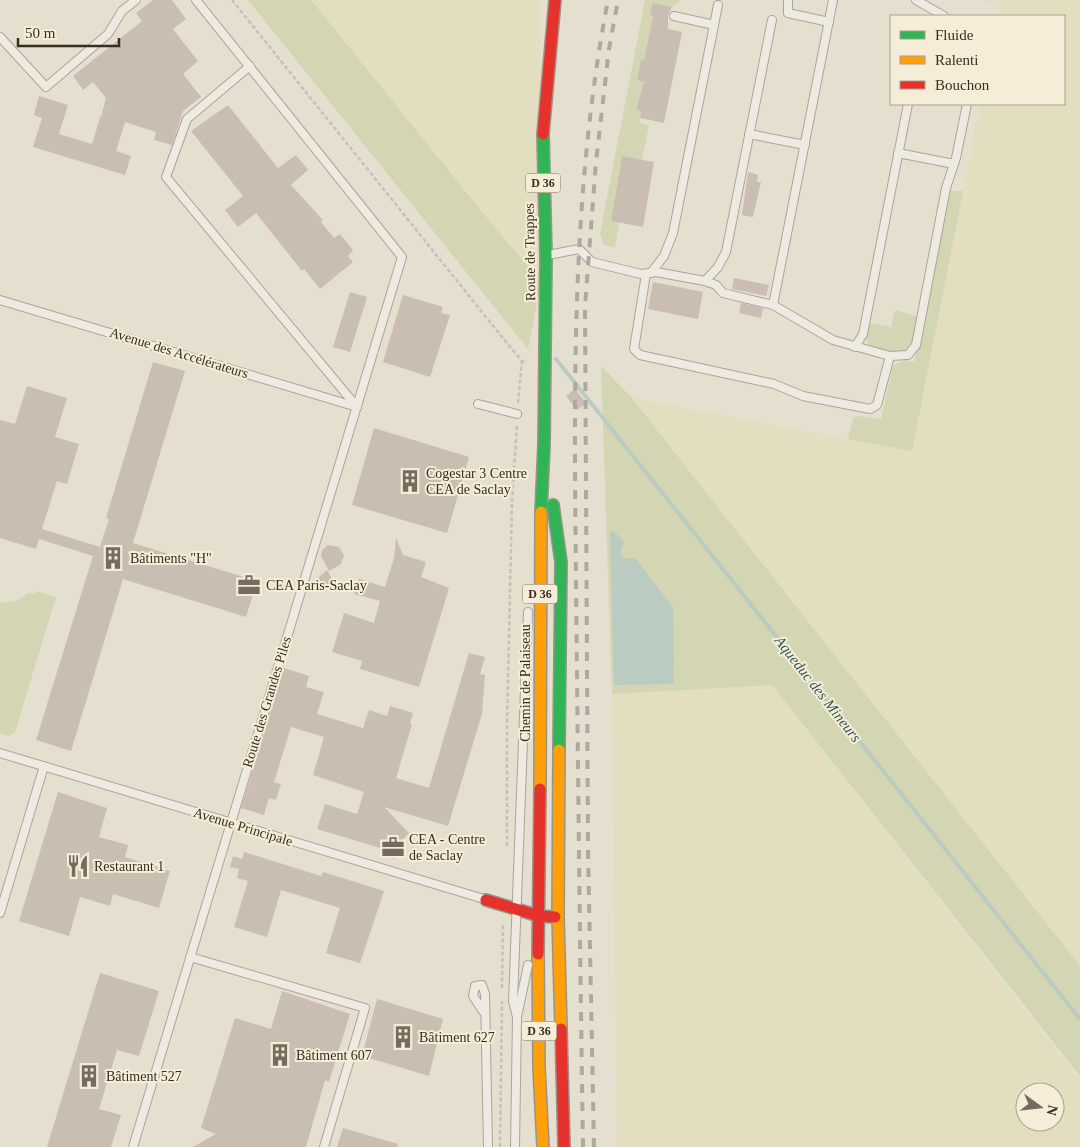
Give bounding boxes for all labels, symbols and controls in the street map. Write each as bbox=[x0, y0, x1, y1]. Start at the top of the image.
scale bar bbox=[18, 15, 119, 47]
legend bbox=[890, 15, 1065, 105]
text: 50 m bbox=[25, 25, 56, 41]
text: Fluide bbox=[935, 27, 974, 43]
text: Ralenti bbox=[935, 52, 978, 68]
text: Bouchon bbox=[935, 77, 990, 93]
road number: D 36 bbox=[526, 174, 560, 192]
street label: Route de Trappes bbox=[522, 203, 538, 301]
street label: Avenue des Accélérateurs bbox=[108, 325, 250, 381]
place label: Cogestar 3 Centre CEA de Saclay bbox=[426, 466, 527, 497]
building icon: Cogestar 3 Centre CEA de Saclay bbox=[397, 468, 423, 494]
building icon: Bâtiments "H" bbox=[100, 545, 126, 571]
place label: Bâtiments "H" bbox=[130, 551, 212, 566]
office icon: CEA Paris-Saclay bbox=[236, 572, 262, 598]
place label: CEA Paris-Saclay bbox=[266, 578, 367, 593]
road number: D 36 bbox=[522, 584, 558, 604]
street label: Chemin de Palaiseau bbox=[518, 624, 533, 742]
water label: Aqueduc des Mineurs bbox=[771, 632, 864, 745]
street label: Route des Grandes Piles bbox=[240, 635, 294, 769]
street label: Avenue Principale bbox=[192, 805, 294, 849]
place label: CEA - Centre de Saclay bbox=[409, 832, 485, 863]
office icon: CEA - Centre de Saclay bbox=[380, 834, 406, 860]
restaurant icon: Restaurant 1 bbox=[65, 853, 91, 879]
place label: Restaurant 1 bbox=[94, 859, 164, 874]
road number: D 36 bbox=[522, 1021, 556, 1040]
building icon: Bâtiment 627 bbox=[390, 1024, 416, 1050]
place label: Bâtiment 627 bbox=[419, 1030, 495, 1045]
building icon: Bâtiment 607 bbox=[267, 1042, 293, 1068]
place label: Bâtiment 607 bbox=[296, 1048, 372, 1063]
building icon: Bâtiment 527 bbox=[76, 1063, 102, 1089]
place label: Bâtiment 527 bbox=[106, 1069, 182, 1084]
north arrow bbox=[1015, 1082, 1065, 1132]
text: N bbox=[1044, 1103, 1061, 1117]

